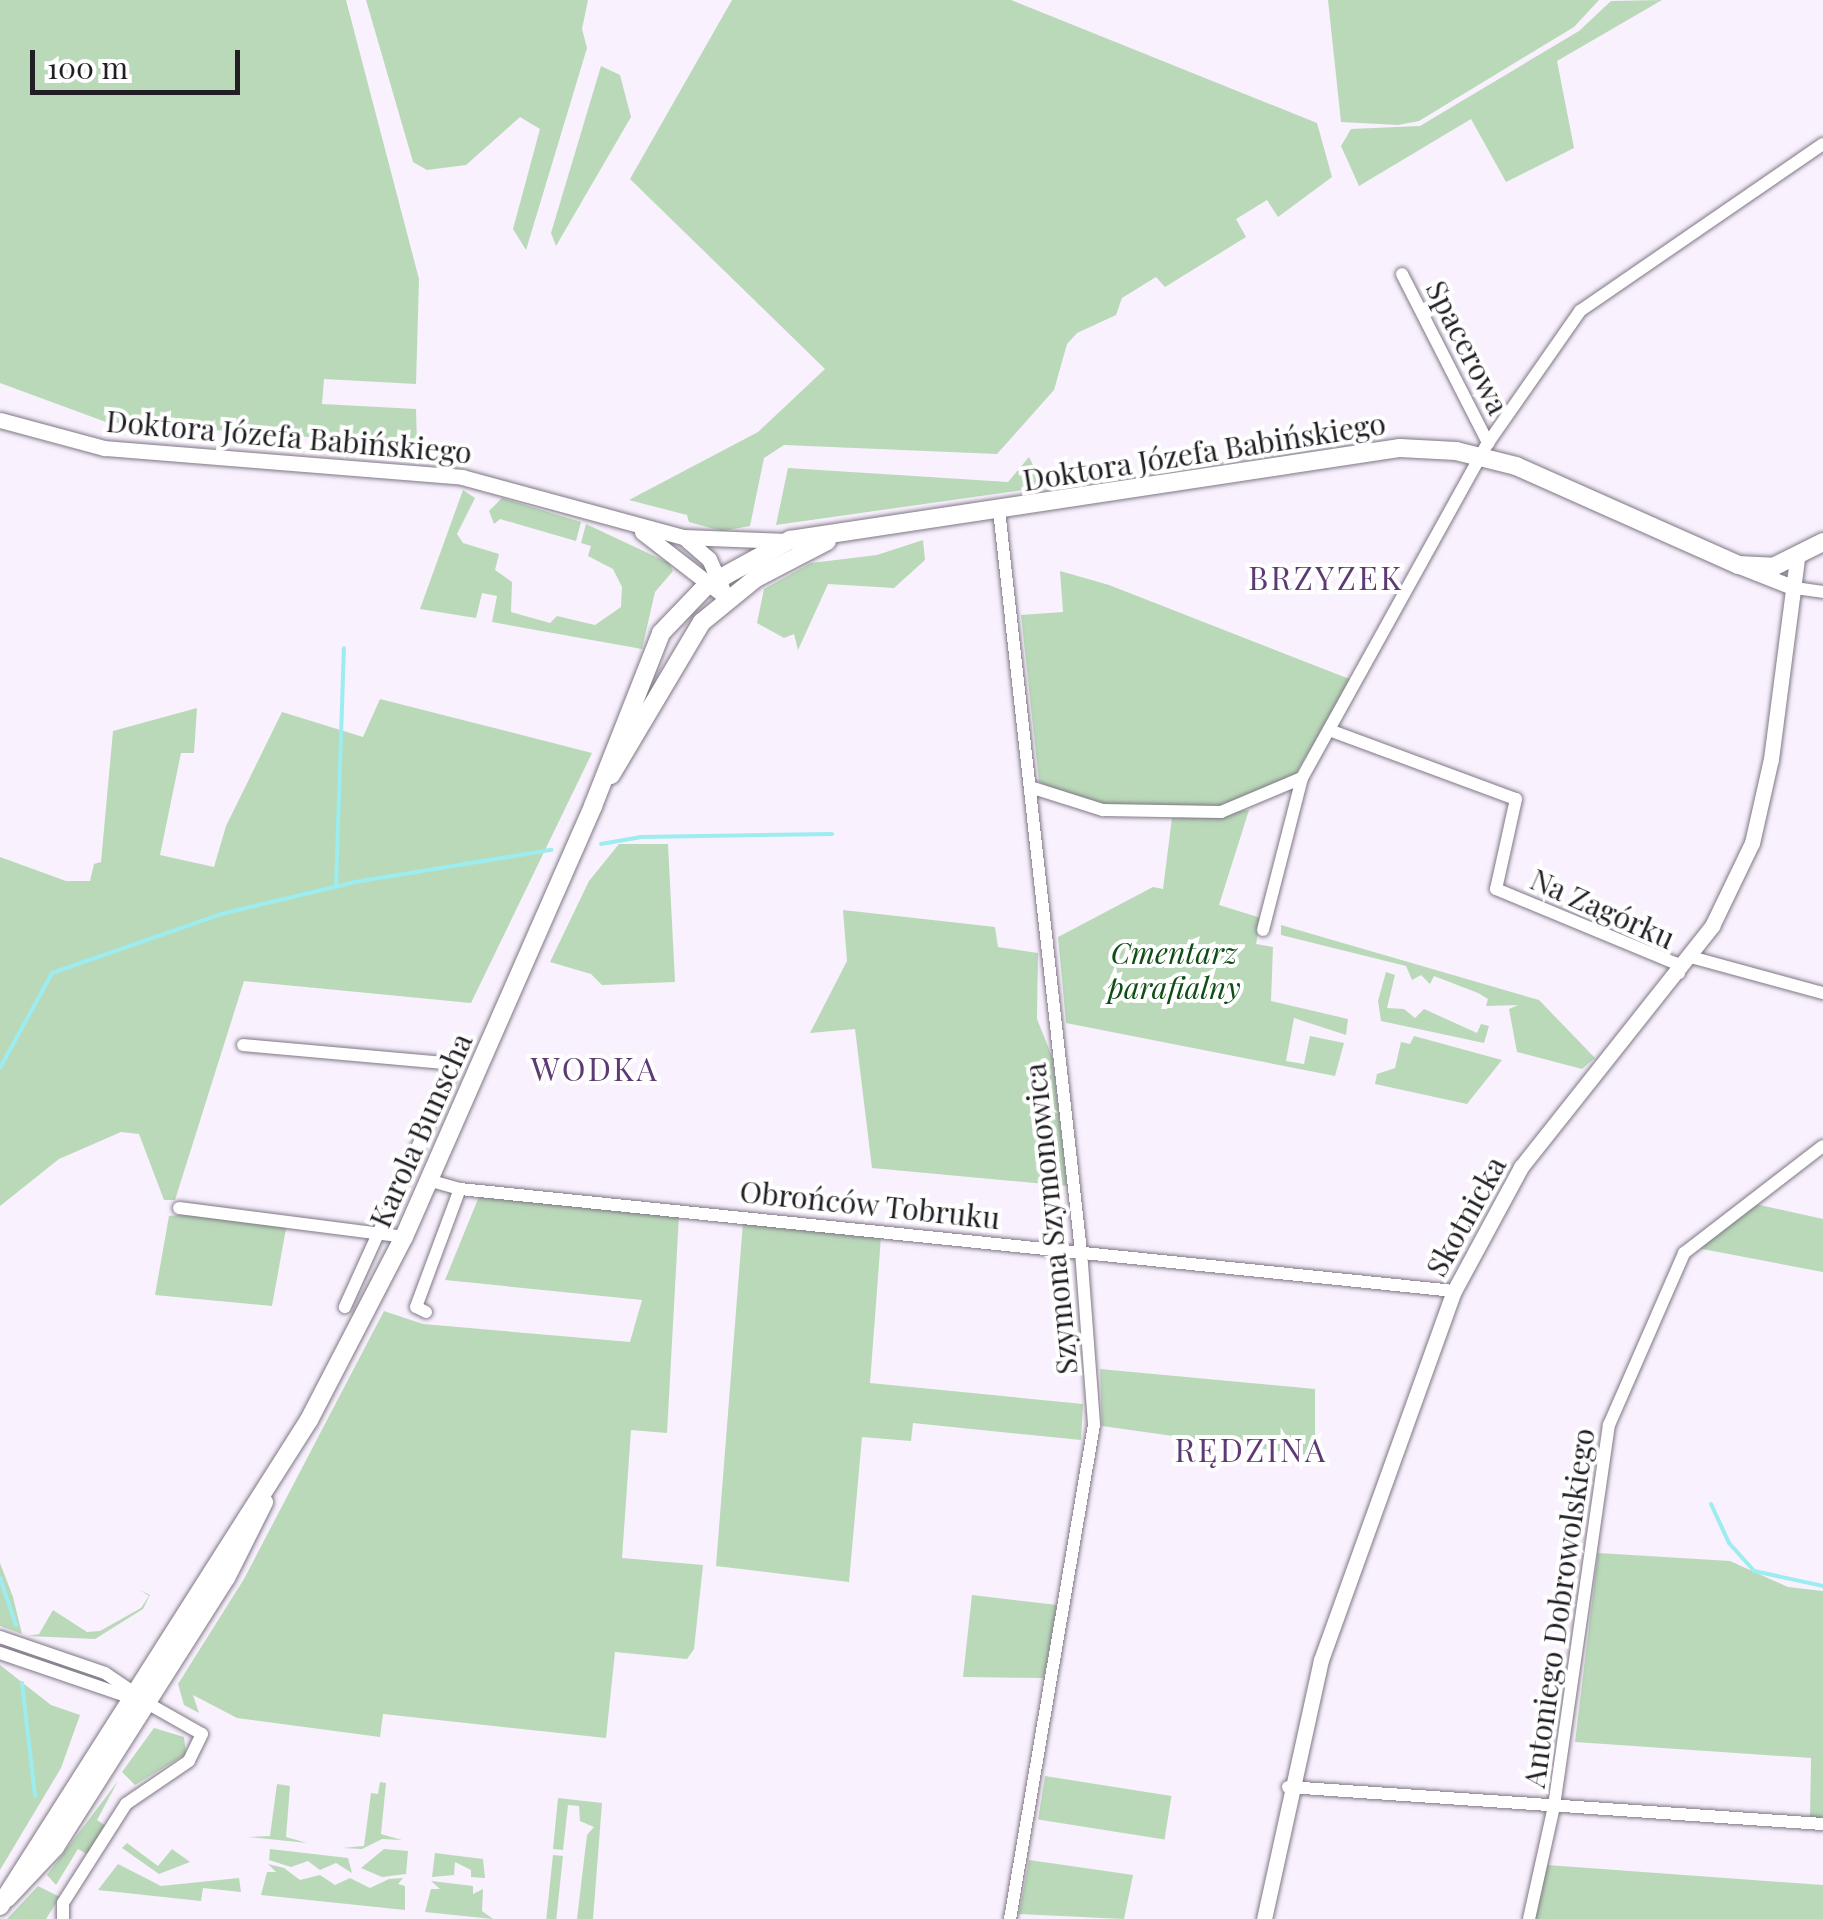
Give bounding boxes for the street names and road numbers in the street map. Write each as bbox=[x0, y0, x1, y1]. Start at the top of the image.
street label: Spacerowa bbox=[1419, 274, 1517, 420]
street label: Doktora Józefa Babińskiego bbox=[104, 402, 474, 470]
street label: Doktora Józefa Babińskiego bbox=[1020, 404, 1388, 498]
street label: Na Zagórku bbox=[1525, 860, 1681, 956]
street label: Karola Bunscha bbox=[361, 1027, 479, 1233]
street label: Szymona Szymonowica bbox=[1016, 1061, 1084, 1377]
street label: Skotnicka bbox=[1417, 1150, 1513, 1282]
street label: Obrońców Tobruku bbox=[737, 1172, 1003, 1236]
street label: Antoniego Dobrowolskiego bbox=[1515, 1426, 1601, 1790]

